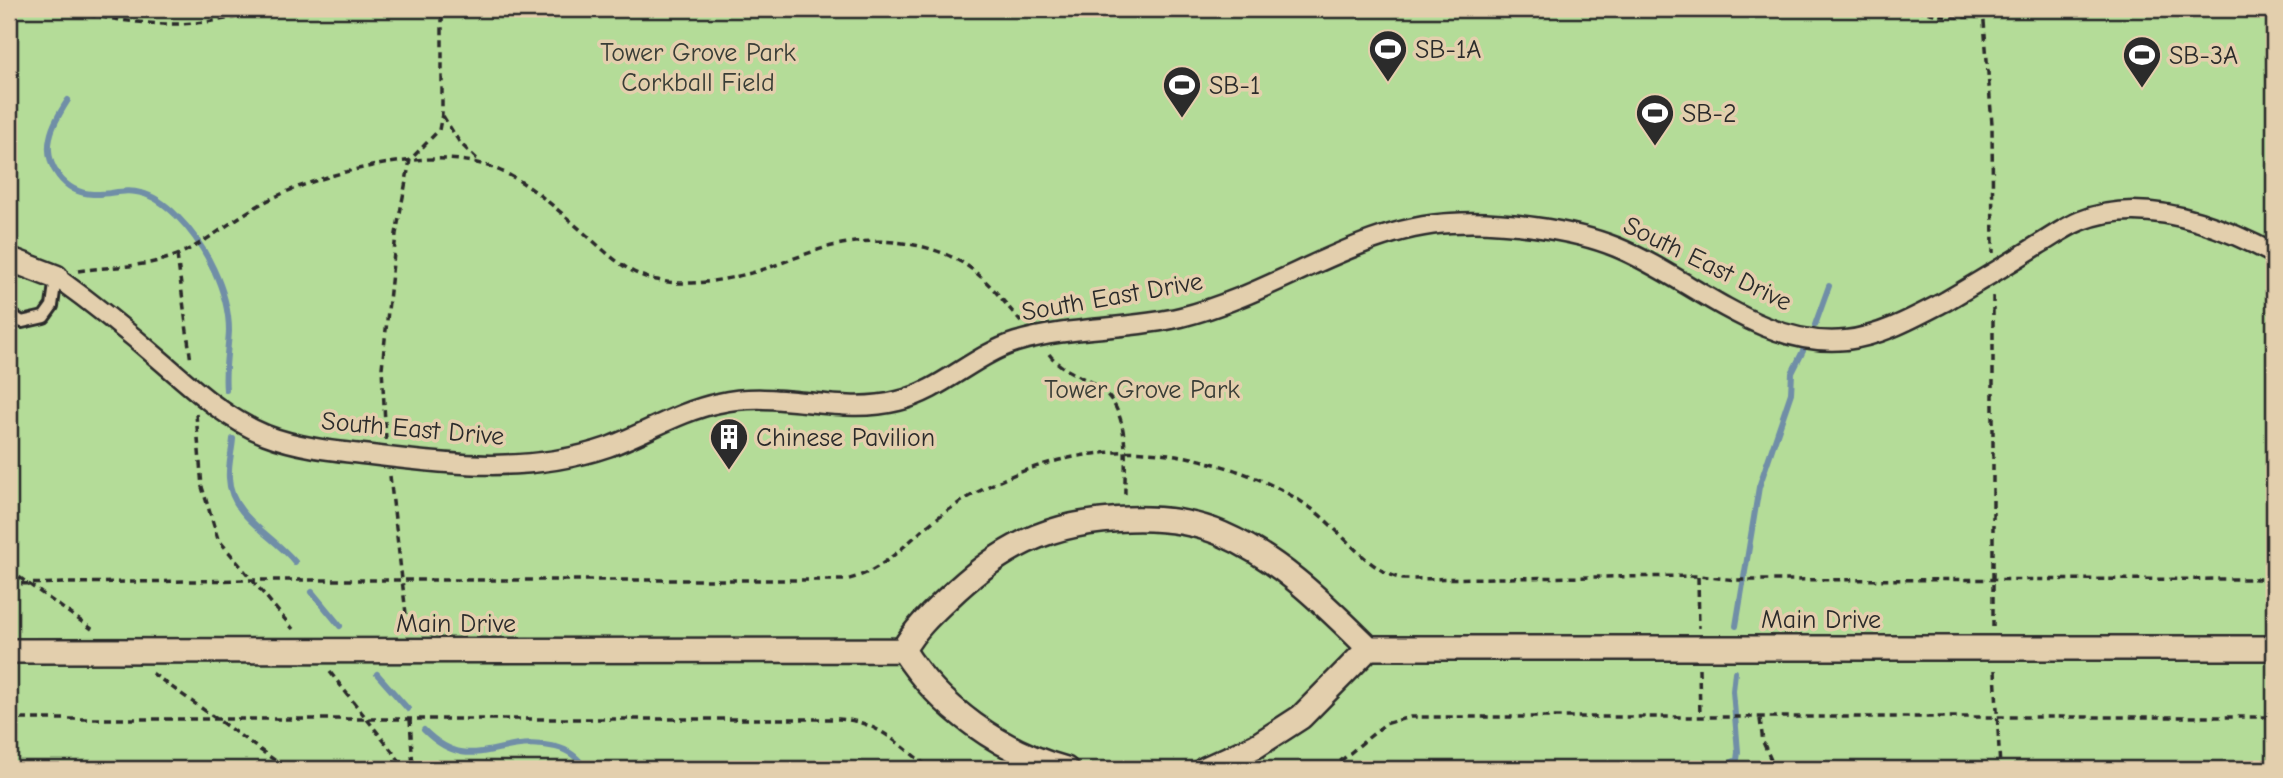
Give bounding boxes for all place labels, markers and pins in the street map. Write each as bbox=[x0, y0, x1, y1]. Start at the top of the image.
sports icon: SB-1A bbox=[1367, 28, 1409, 83]
sports icon: SB-3A bbox=[2121, 34, 2163, 89]
place label: SB-1A bbox=[1415, 35, 1481, 65]
place label: SB-3A bbox=[2169, 41, 2238, 71]
sports icon: SB-1 bbox=[1161, 64, 1203, 119]
place label: SB-1 bbox=[1209, 71, 1260, 101]
sports icon: SB-2 bbox=[1634, 92, 1676, 147]
place label: SB-2 bbox=[1682, 99, 1737, 129]
building icon: Chinese Pavilion bbox=[708, 416, 750, 471]
place label: Chinese Pavilion bbox=[756, 423, 935, 453]

